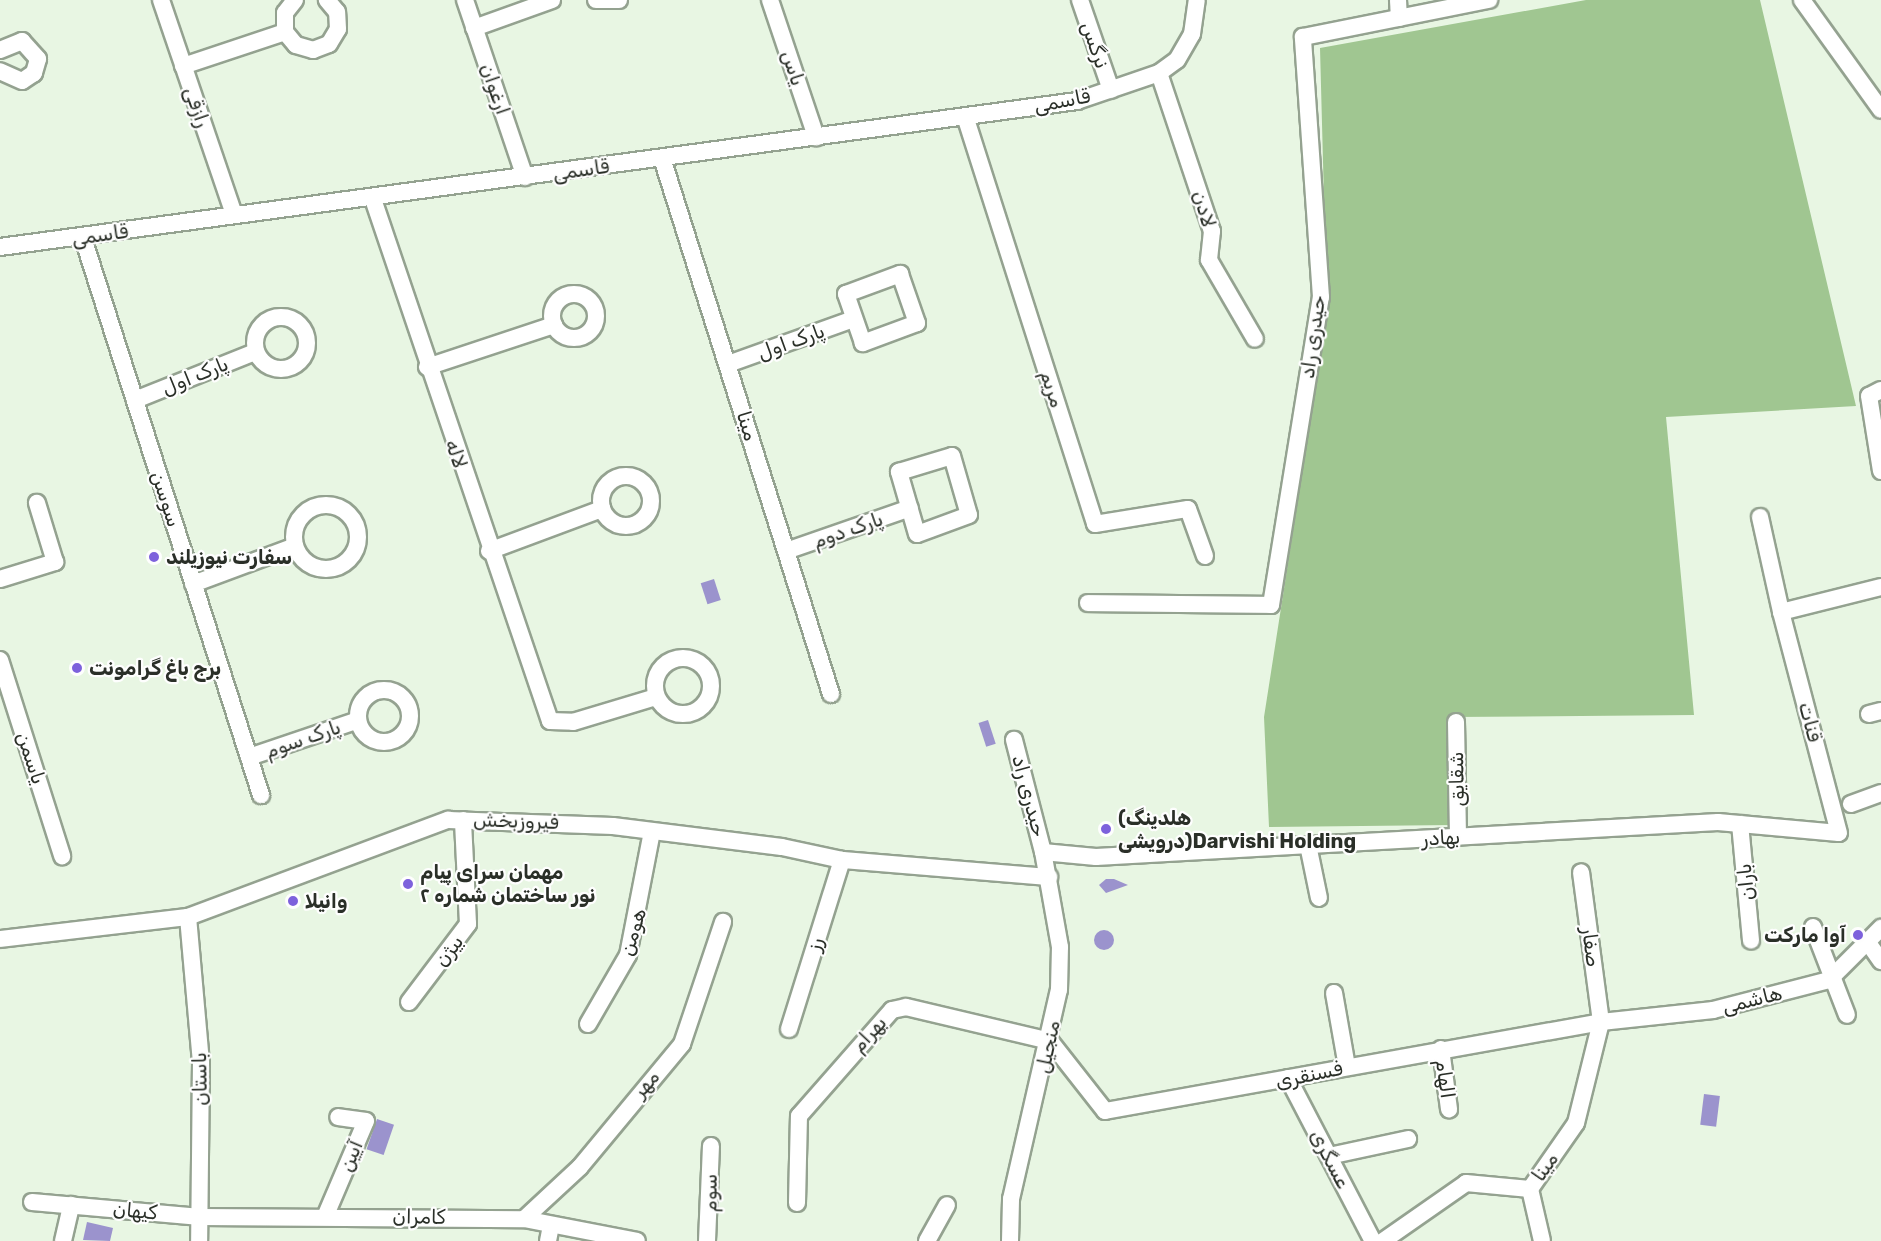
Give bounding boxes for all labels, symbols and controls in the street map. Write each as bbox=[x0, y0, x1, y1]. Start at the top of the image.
street label: نرگس bbox=[1076, 18, 1114, 72]
street label: یاس bbox=[776, 47, 810, 89]
street label: ارغوان bbox=[475, 60, 515, 118]
street label: رازقی bbox=[179, 83, 215, 131]
street label: قاسمی bbox=[1032, 84, 1092, 118]
street label: قاسمی bbox=[551, 154, 611, 186]
street label: لادن bbox=[1187, 188, 1221, 230]
street label: قاسمی bbox=[70, 219, 130, 251]
street label: حیدری راد bbox=[1295, 294, 1331, 380]
street label: پارک اول bbox=[754, 319, 828, 365]
street label: پارک اول bbox=[158, 352, 232, 400]
street label: مریم bbox=[1035, 367, 1069, 411]
street label: مینا bbox=[731, 408, 763, 444]
street label: لاله bbox=[440, 436, 472, 472]
street label: سوسن bbox=[146, 468, 186, 530]
street label: پارک دوم bbox=[810, 507, 886, 553]
place label: سفارت نیوزیلند bbox=[166, 545, 292, 569]
marker: سفارت نیوزیلند bbox=[147, 550, 161, 564]
place label: برج باغ گرامونت bbox=[89, 656, 221, 680]
marker: برج باغ گرامونت bbox=[70, 661, 84, 675]
street label: قنات bbox=[1793, 700, 1827, 744]
street label: پارک سوم bbox=[262, 715, 344, 763]
street label: یاسمن bbox=[11, 729, 51, 787]
street label: شقایق bbox=[1445, 751, 1469, 807]
street label: حیدری راد bbox=[1007, 753, 1051, 839]
place label: (هلدینگ درویشی)Darvishi Holding bbox=[1118, 806, 1356, 853]
street label: فیروزبخش bbox=[473, 808, 559, 834]
marker: (هلدینگ درویشی)Darvishi Holding bbox=[1099, 822, 1113, 836]
street label: بهادر bbox=[1421, 825, 1461, 851]
place label: مهمان سرای پیام نور ساختمان شماره ۲ bbox=[420, 861, 596, 908]
street label: باران bbox=[1732, 862, 1760, 902]
marker: مهمان سرای پیام نور ساختمان شماره ۲ bbox=[401, 877, 415, 891]
place label: وانیلا bbox=[305, 889, 348, 913]
marker: وانیلا bbox=[286, 894, 300, 908]
street label: هومن bbox=[614, 905, 652, 959]
place label: آوا مارکت bbox=[1764, 923, 1846, 947]
street label: صفار bbox=[1577, 926, 1605, 968]
marker: آوا مارکت bbox=[1851, 928, 1865, 942]
street label: بیژن bbox=[429, 930, 469, 972]
street label: رز bbox=[802, 934, 828, 954]
street label: هاشمی bbox=[1719, 981, 1785, 1019]
street label: بهرام bbox=[846, 1011, 892, 1057]
street label: منجیل bbox=[1031, 1018, 1065, 1076]
street label: باستان bbox=[188, 1052, 212, 1106]
street label: فسنقری bbox=[1273, 1056, 1345, 1094]
street label: الهام bbox=[1430, 1058, 1460, 1100]
street label: مهر bbox=[627, 1065, 665, 1103]
street label: عسگری bbox=[1305, 1126, 1355, 1192]
street label: آیین bbox=[334, 1137, 368, 1175]
street label: مینا bbox=[1527, 1148, 1563, 1186]
street label: سوم bbox=[698, 1174, 722, 1212]
street label: کیهان bbox=[112, 1197, 158, 1225]
street label: کامران bbox=[392, 1205, 446, 1229]

